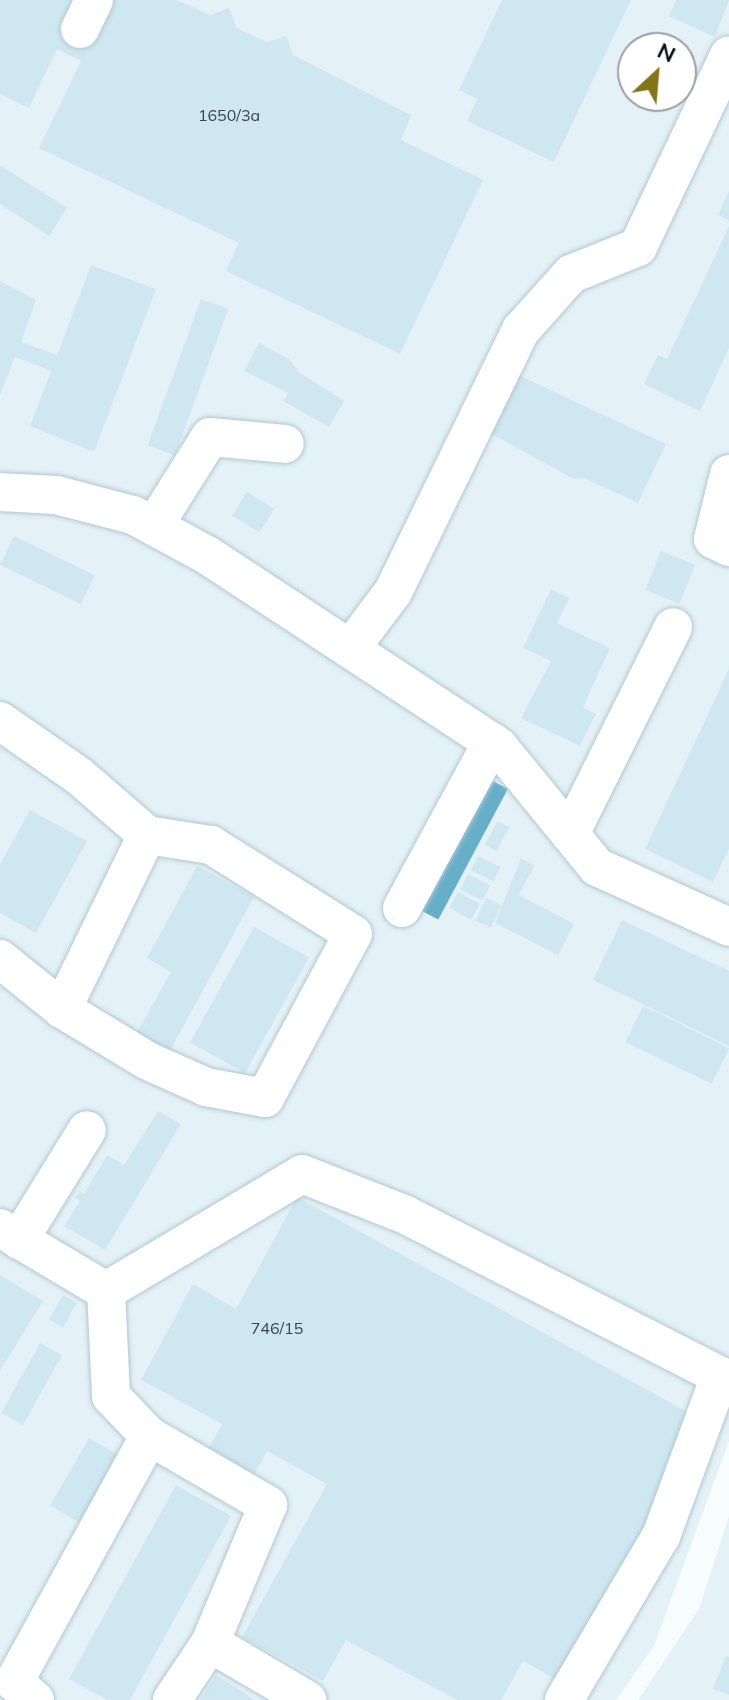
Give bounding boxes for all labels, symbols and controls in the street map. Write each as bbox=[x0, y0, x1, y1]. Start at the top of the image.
north arrow bbox=[617, 32, 697, 112]
text: N bbox=[653, 36, 680, 68]
house number: 1650/3a bbox=[198, 105, 260, 125]
house number: 746/15 bbox=[251, 1318, 303, 1338]

